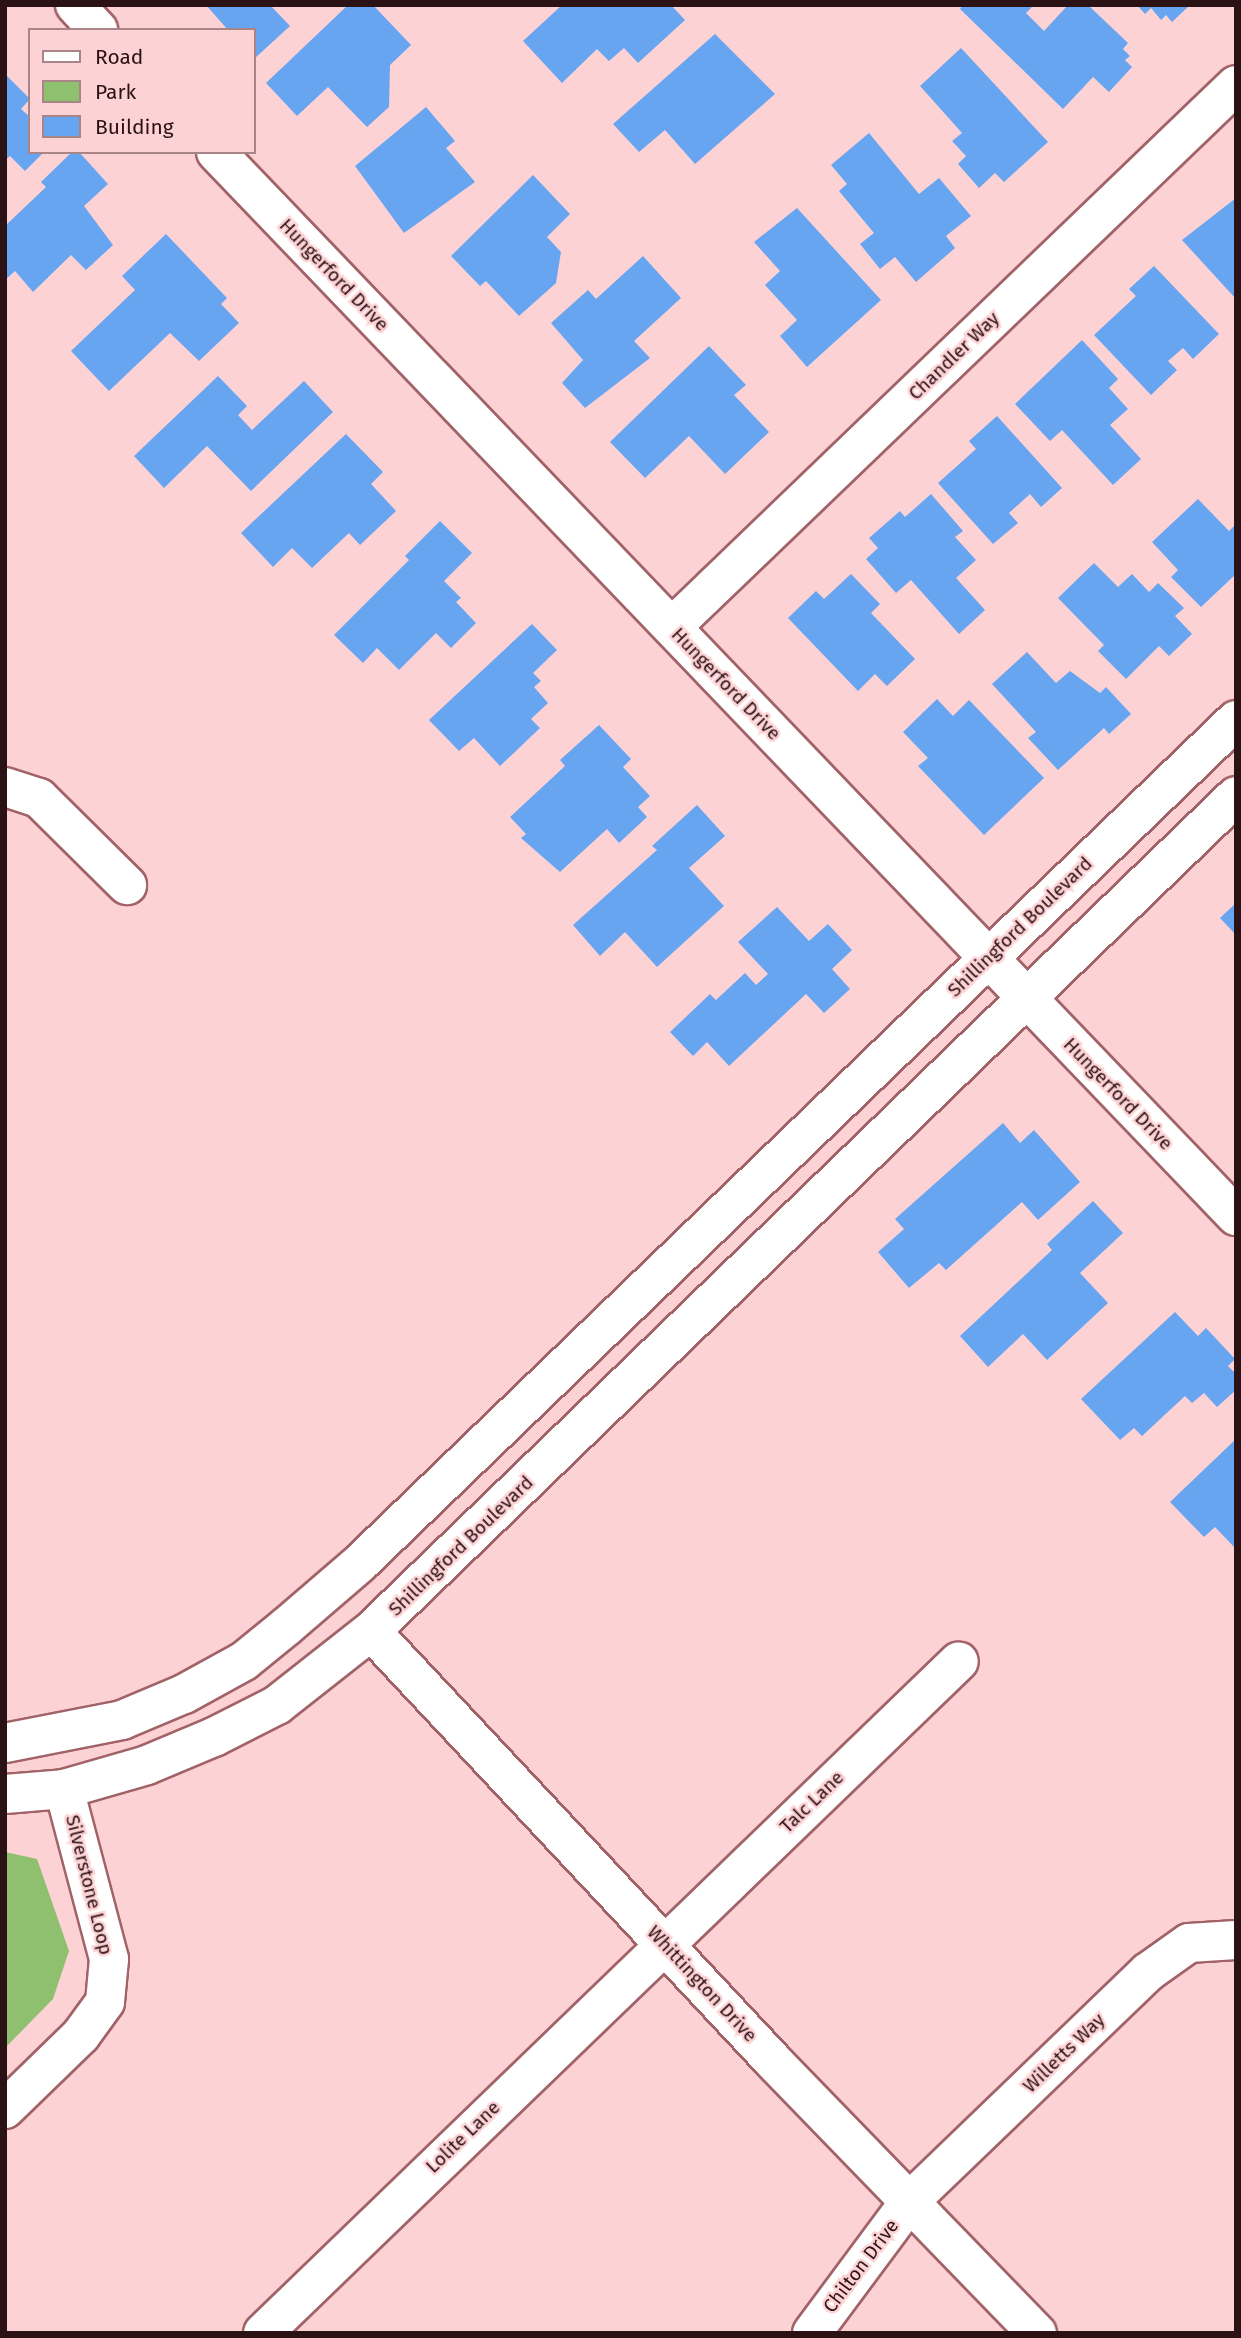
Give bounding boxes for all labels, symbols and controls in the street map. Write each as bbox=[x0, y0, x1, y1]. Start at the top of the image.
legend bbox=[28, 28, 256, 154]
text: Road bbox=[95, 44, 143, 70]
text: Park bbox=[95, 79, 136, 105]
text: Building bbox=[95, 114, 174, 140]
street label: Hungerford Drive bbox=[275, 214, 393, 336]
street label: Chandler Way bbox=[904, 307, 1004, 405]
street label: Hungerford Drive bbox=[667, 623, 785, 745]
street label: Shillingford Boulevard bbox=[943, 852, 1097, 1002]
street label: Hungerford Drive bbox=[1059, 1033, 1177, 1155]
street label: Shillingford Boulevard bbox=[384, 1471, 538, 1621]
street label: Talc Lane bbox=[775, 1766, 849, 1838]
street label: Silverstone Loop bbox=[61, 1813, 117, 1957]
street label: Whittington Drive bbox=[642, 1921, 762, 2047]
street label: Willetts Way bbox=[1018, 2008, 1110, 2098]
street label: Lolite Lane bbox=[421, 2096, 505, 2178]
street label: Chilton Drive bbox=[819, 2215, 903, 2317]

